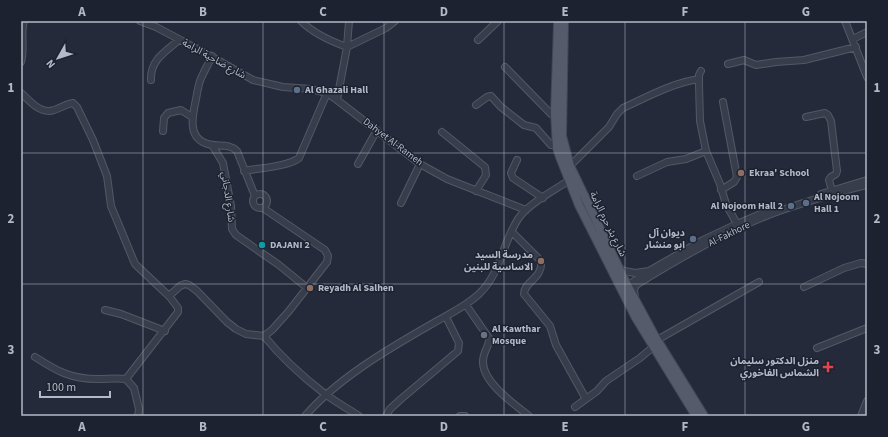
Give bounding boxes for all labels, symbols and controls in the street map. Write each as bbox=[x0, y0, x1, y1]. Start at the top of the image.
text: A bbox=[77, 3, 86, 21]
text: B bbox=[199, 3, 207, 21]
text: C bbox=[319, 3, 327, 21]
text: D bbox=[440, 3, 448, 21]
text: E bbox=[561, 3, 569, 21]
text: F bbox=[682, 3, 689, 21]
text: G bbox=[802, 3, 810, 21]
street label: شارع ضاحية الرامة bbox=[180, 36, 249, 82]
north arrow bbox=[38, 38, 78, 78]
text: N bbox=[42, 56, 59, 72]
text: 1 bbox=[8, 79, 15, 97]
text: 1 bbox=[874, 79, 881, 97]
place label: Al Ghazali Hall bbox=[304, 83, 368, 97]
marker: Al Ghazali Hall bbox=[292, 85, 302, 95]
street label: Dahyet Al-Rameh bbox=[360, 115, 426, 169]
place label: Ekraa' School bbox=[749, 166, 809, 180]
marker: Ekraa' School bbox=[736, 168, 746, 178]
street label: شارع الدجاني bbox=[217, 171, 238, 223]
street label: شارع بئر حرم الرامة bbox=[585, 189, 630, 260]
place label: Al Nojoom Hall 1 bbox=[813, 190, 859, 216]
marker: Al Nojoom Hall 1 bbox=[801, 198, 811, 208]
place label: Al Nojoom Hall 2 bbox=[710, 199, 783, 213]
marker: Al Nojoom Hall 2 bbox=[786, 201, 796, 211]
text: 2 bbox=[8, 210, 15, 228]
text: 2 bbox=[874, 210, 881, 228]
street label: Al-Fakhore bbox=[706, 218, 752, 250]
place label: ديوان آل ابو منشار bbox=[644, 226, 685, 252]
marker: ديوان آل ابو منشار bbox=[688, 234, 698, 244]
place label: DAJANI 2 bbox=[270, 238, 310, 252]
marker: DAJANI 2 bbox=[257, 240, 267, 250]
place label: مدرسة السيد الاساسية للبنين bbox=[464, 248, 533, 274]
marker: مدرسة السيد الاساسية للبنين bbox=[536, 256, 546, 266]
place label: Reyadh Al Salhen bbox=[318, 281, 394, 295]
marker: Reyadh Al Salhen bbox=[305, 283, 315, 293]
place label: Al Kawthar Mosque bbox=[491, 322, 541, 348]
marker: Al Kawthar Mosque bbox=[479, 330, 489, 340]
text: 3 bbox=[8, 341, 15, 359]
text: 3 bbox=[874, 341, 881, 359]
place label: منزل الدكتور سليمان الشماس الفاخوري bbox=[730, 354, 819, 381]
marker: منزل الدكتور سليمان الشماس الفاخوري bbox=[822, 361, 834, 373]
scale bar bbox=[40, 373, 110, 399]
text: 100 m bbox=[46, 379, 76, 396]
text: A bbox=[77, 418, 86, 436]
text: B bbox=[199, 418, 207, 436]
text: C bbox=[319, 418, 327, 436]
text: D bbox=[440, 418, 448, 436]
text: E bbox=[561, 418, 569, 436]
text: F bbox=[682, 418, 689, 436]
text: G bbox=[802, 418, 810, 436]

